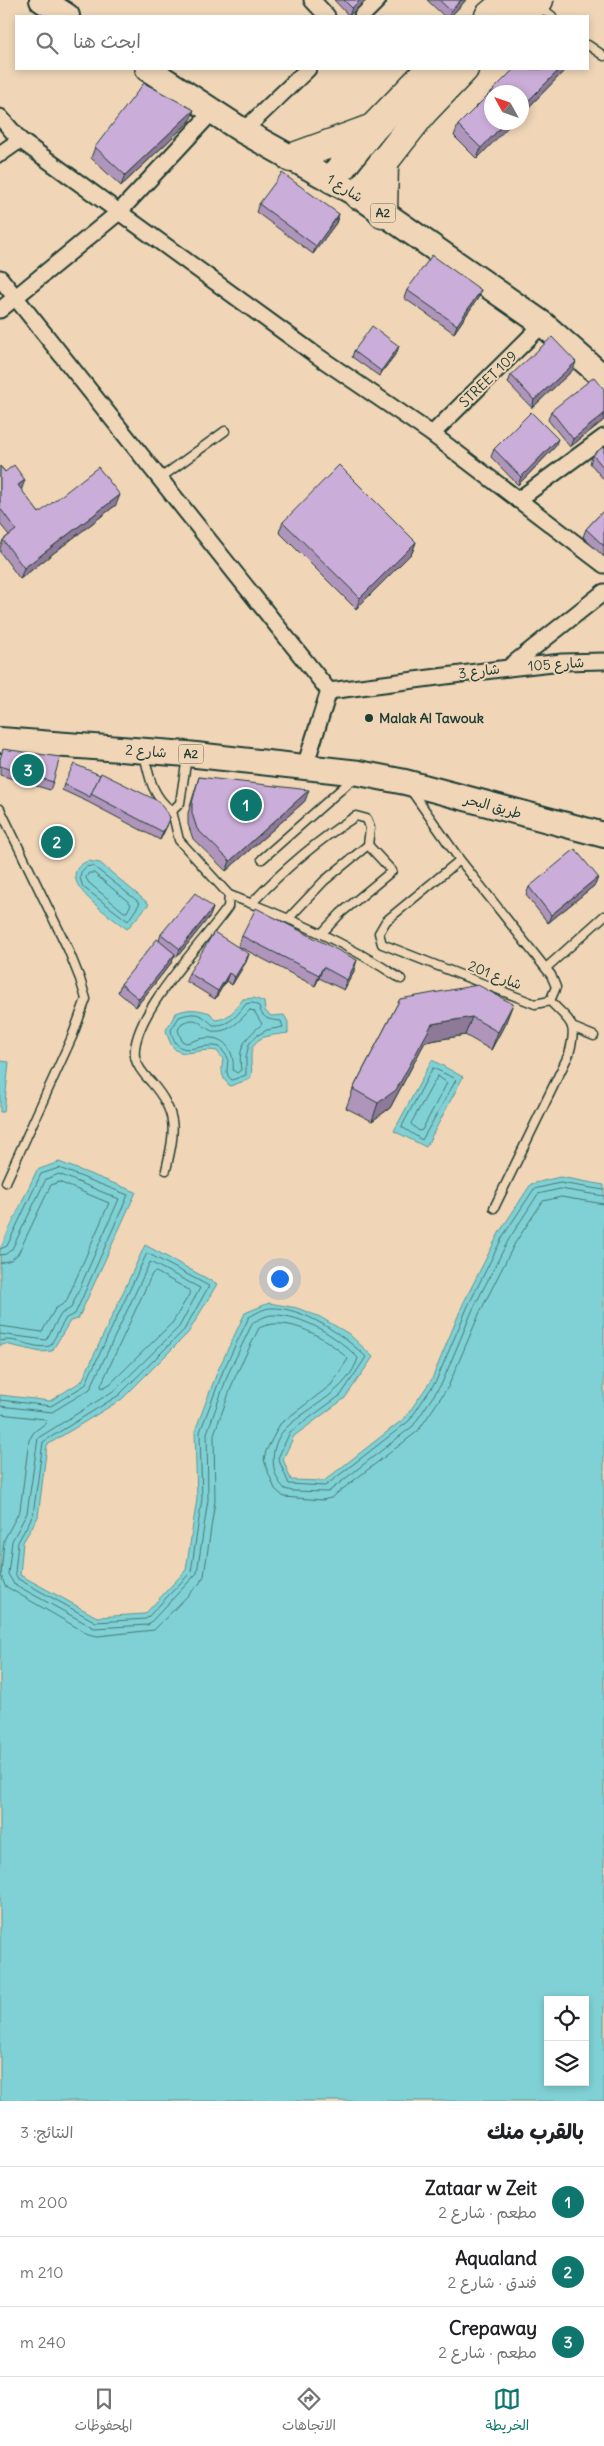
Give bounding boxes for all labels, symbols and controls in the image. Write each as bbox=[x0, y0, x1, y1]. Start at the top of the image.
search box bbox=[15, 15, 589, 70]
icon: search bbox=[33, 29, 61, 57]
text: ابحث هنا bbox=[73, 29, 141, 53]
north arrow bbox=[484, 85, 529, 130]
street label: شارع 1 bbox=[323, 170, 366, 207]
road number: A2 bbox=[370, 204, 396, 222]
street label: STREET 109 bbox=[455, 347, 521, 411]
street label: شارع 105 bbox=[527, 653, 585, 676]
street label: شارع 3 bbox=[457, 660, 501, 683]
place label: Malak Al Tawouk bbox=[379, 709, 484, 727]
marker: Malak Al Tawouk bbox=[363, 712, 375, 724]
street label: شارع 2 bbox=[125, 741, 167, 762]
road number: A2 bbox=[178, 744, 204, 764]
pin: 3 bbox=[12, 751, 44, 789]
pin: 1 bbox=[230, 786, 262, 824]
street label: طريق البحر bbox=[461, 789, 524, 822]
pin: 2 bbox=[41, 823, 73, 861]
street label: شارع 201 bbox=[465, 957, 524, 994]
your location bbox=[267, 1266, 293, 1292]
map controls bbox=[544, 1996, 589, 2086]
button: locate bbox=[544, 1996, 589, 2041]
button: layers bbox=[544, 2041, 589, 2086]
text: بالقرب منك bbox=[487, 2118, 584, 2145]
text: النتائج: 3 bbox=[20, 2122, 73, 2142]
text: Zataar w Zeit bbox=[425, 2176, 537, 2200]
text: 200 m bbox=[20, 2192, 68, 2212]
text: 1 bbox=[565, 2192, 571, 2212]
text: مطعم · شارع 2 bbox=[438, 2202, 537, 2222]
text: Aqualand bbox=[455, 2246, 537, 2270]
text: 210 m bbox=[20, 2262, 64, 2282]
text: 2 bbox=[564, 2262, 572, 2282]
text: فندق · شارع 2 bbox=[447, 2272, 537, 2292]
text: Crepaway bbox=[449, 2316, 537, 2340]
text: 240 m bbox=[20, 2332, 66, 2352]
text: 3 bbox=[563, 2332, 573, 2352]
text: مطعم · شارع 2 bbox=[438, 2342, 537, 2362]
tab: المحفوظات bbox=[75, 2385, 132, 2438]
tab: الاتجاهات bbox=[282, 2385, 336, 2438]
tab: الخريطة bbox=[486, 2385, 529, 2438]

